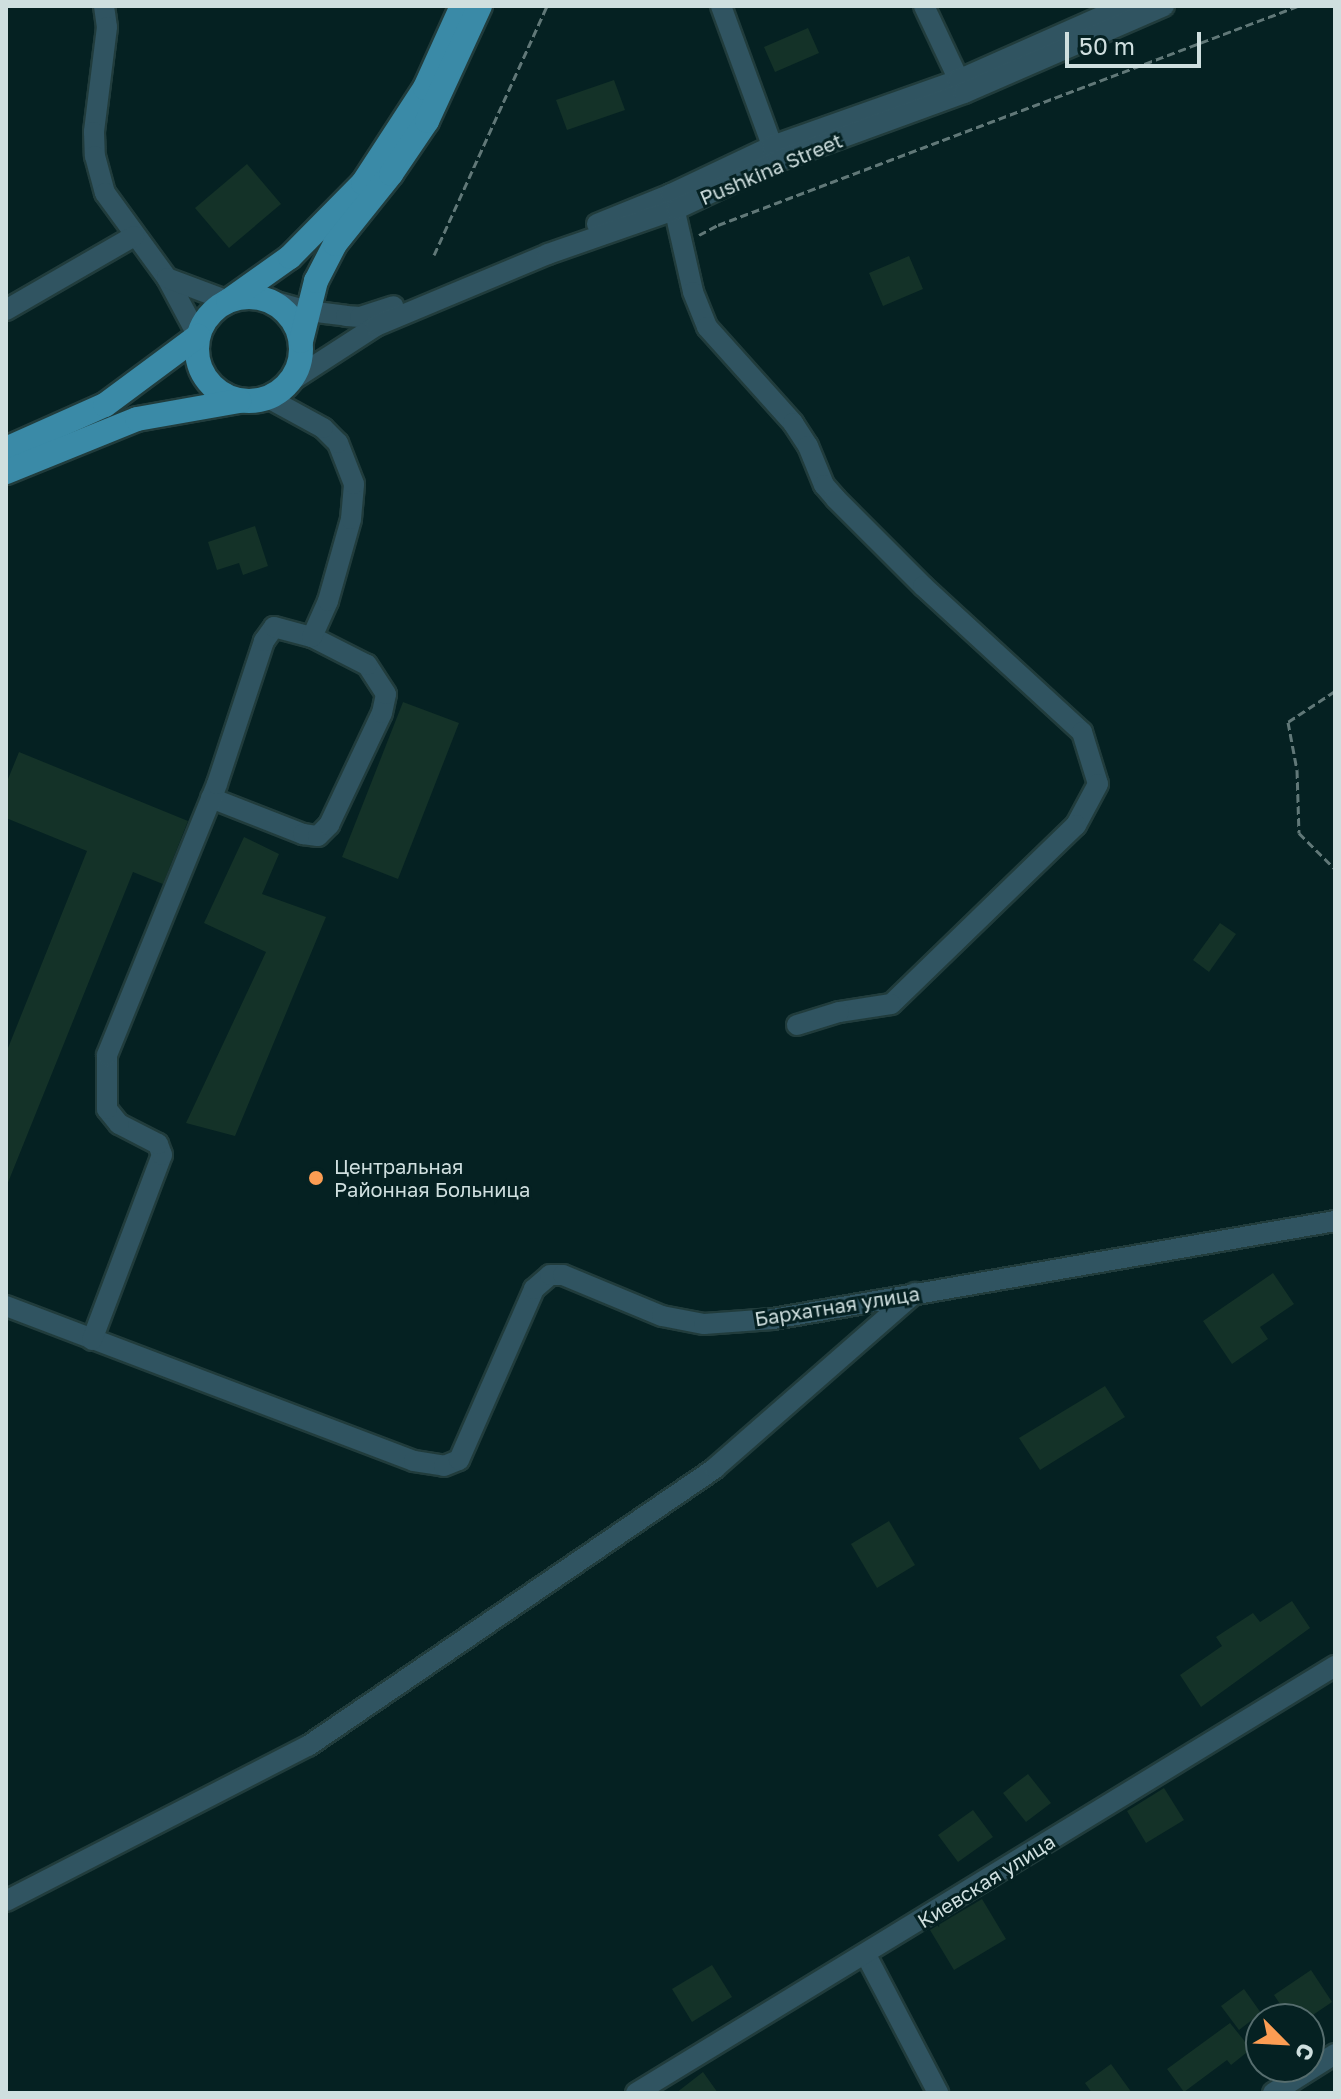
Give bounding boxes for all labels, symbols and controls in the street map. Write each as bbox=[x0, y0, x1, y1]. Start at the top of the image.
scale bar bbox=[1069, 16, 1205, 66]
text: 50 m bbox=[1079, 31, 1135, 60]
street label: Pushkina Street bbox=[696, 128, 846, 210]
place label: Центральная Районная Больница bbox=[334, 1154, 530, 1201]
marker: Центральная Районная Больница bbox=[305, 1167, 327, 1189]
street label: Бархатная улица bbox=[753, 1281, 921, 1331]
street label: Киевская улица bbox=[913, 1829, 1059, 1933]
north arrow bbox=[1245, 2003, 1325, 2083]
text: С bbox=[1290, 2040, 1321, 2065]

